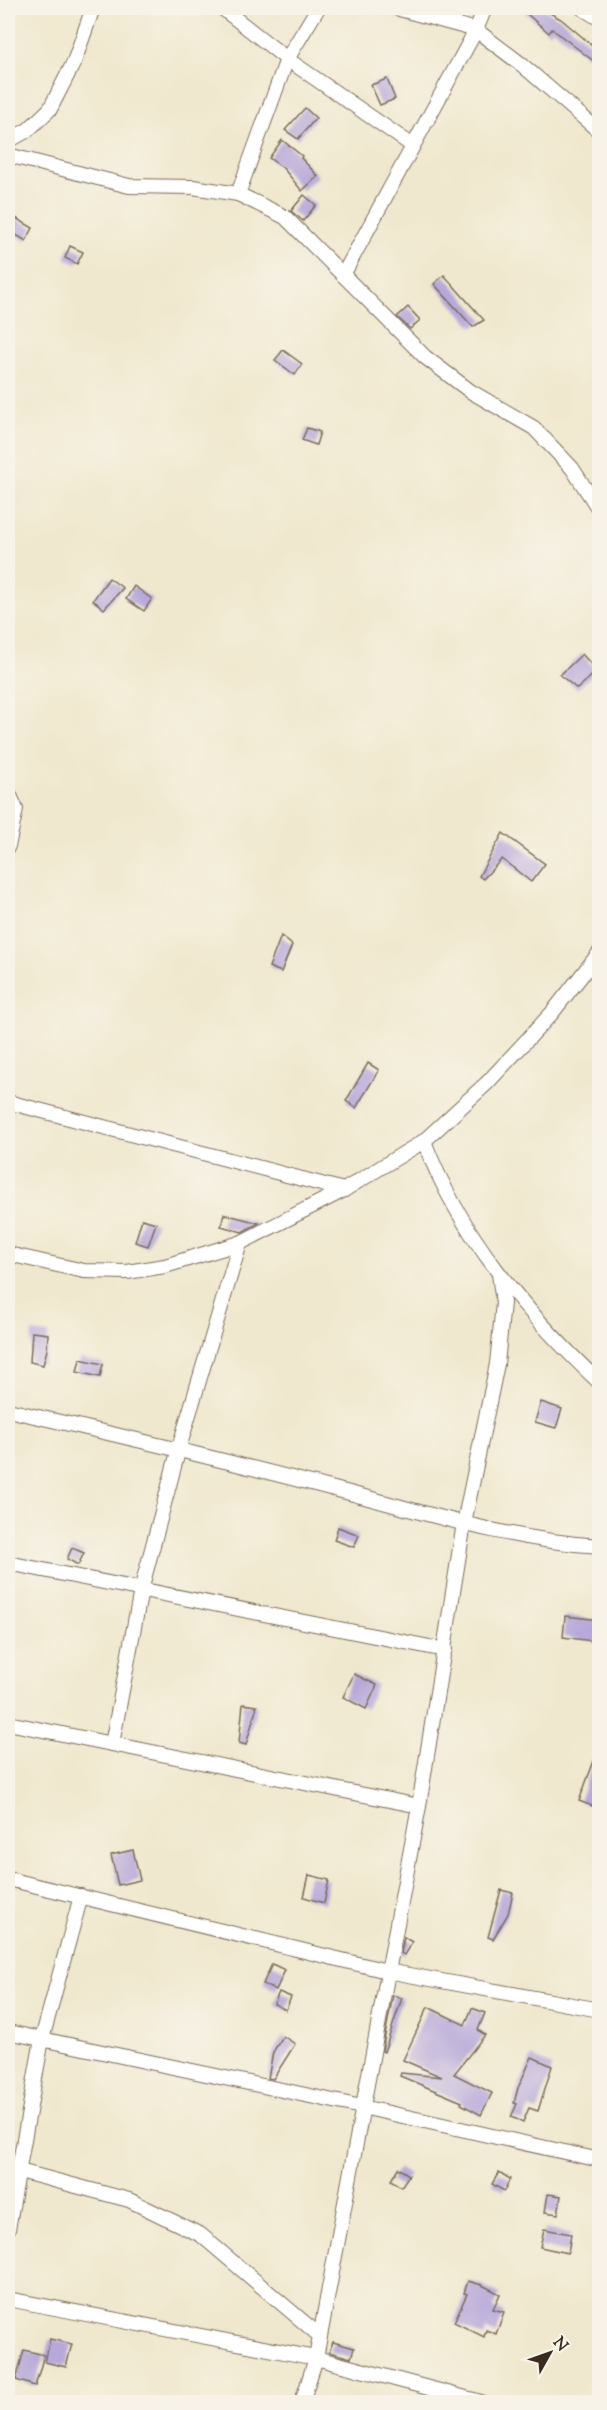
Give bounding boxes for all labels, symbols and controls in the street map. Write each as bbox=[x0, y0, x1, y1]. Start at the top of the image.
north arrow bbox=[520, 2323, 580, 2383]
text: N bbox=[547, 2333, 573, 2357]

